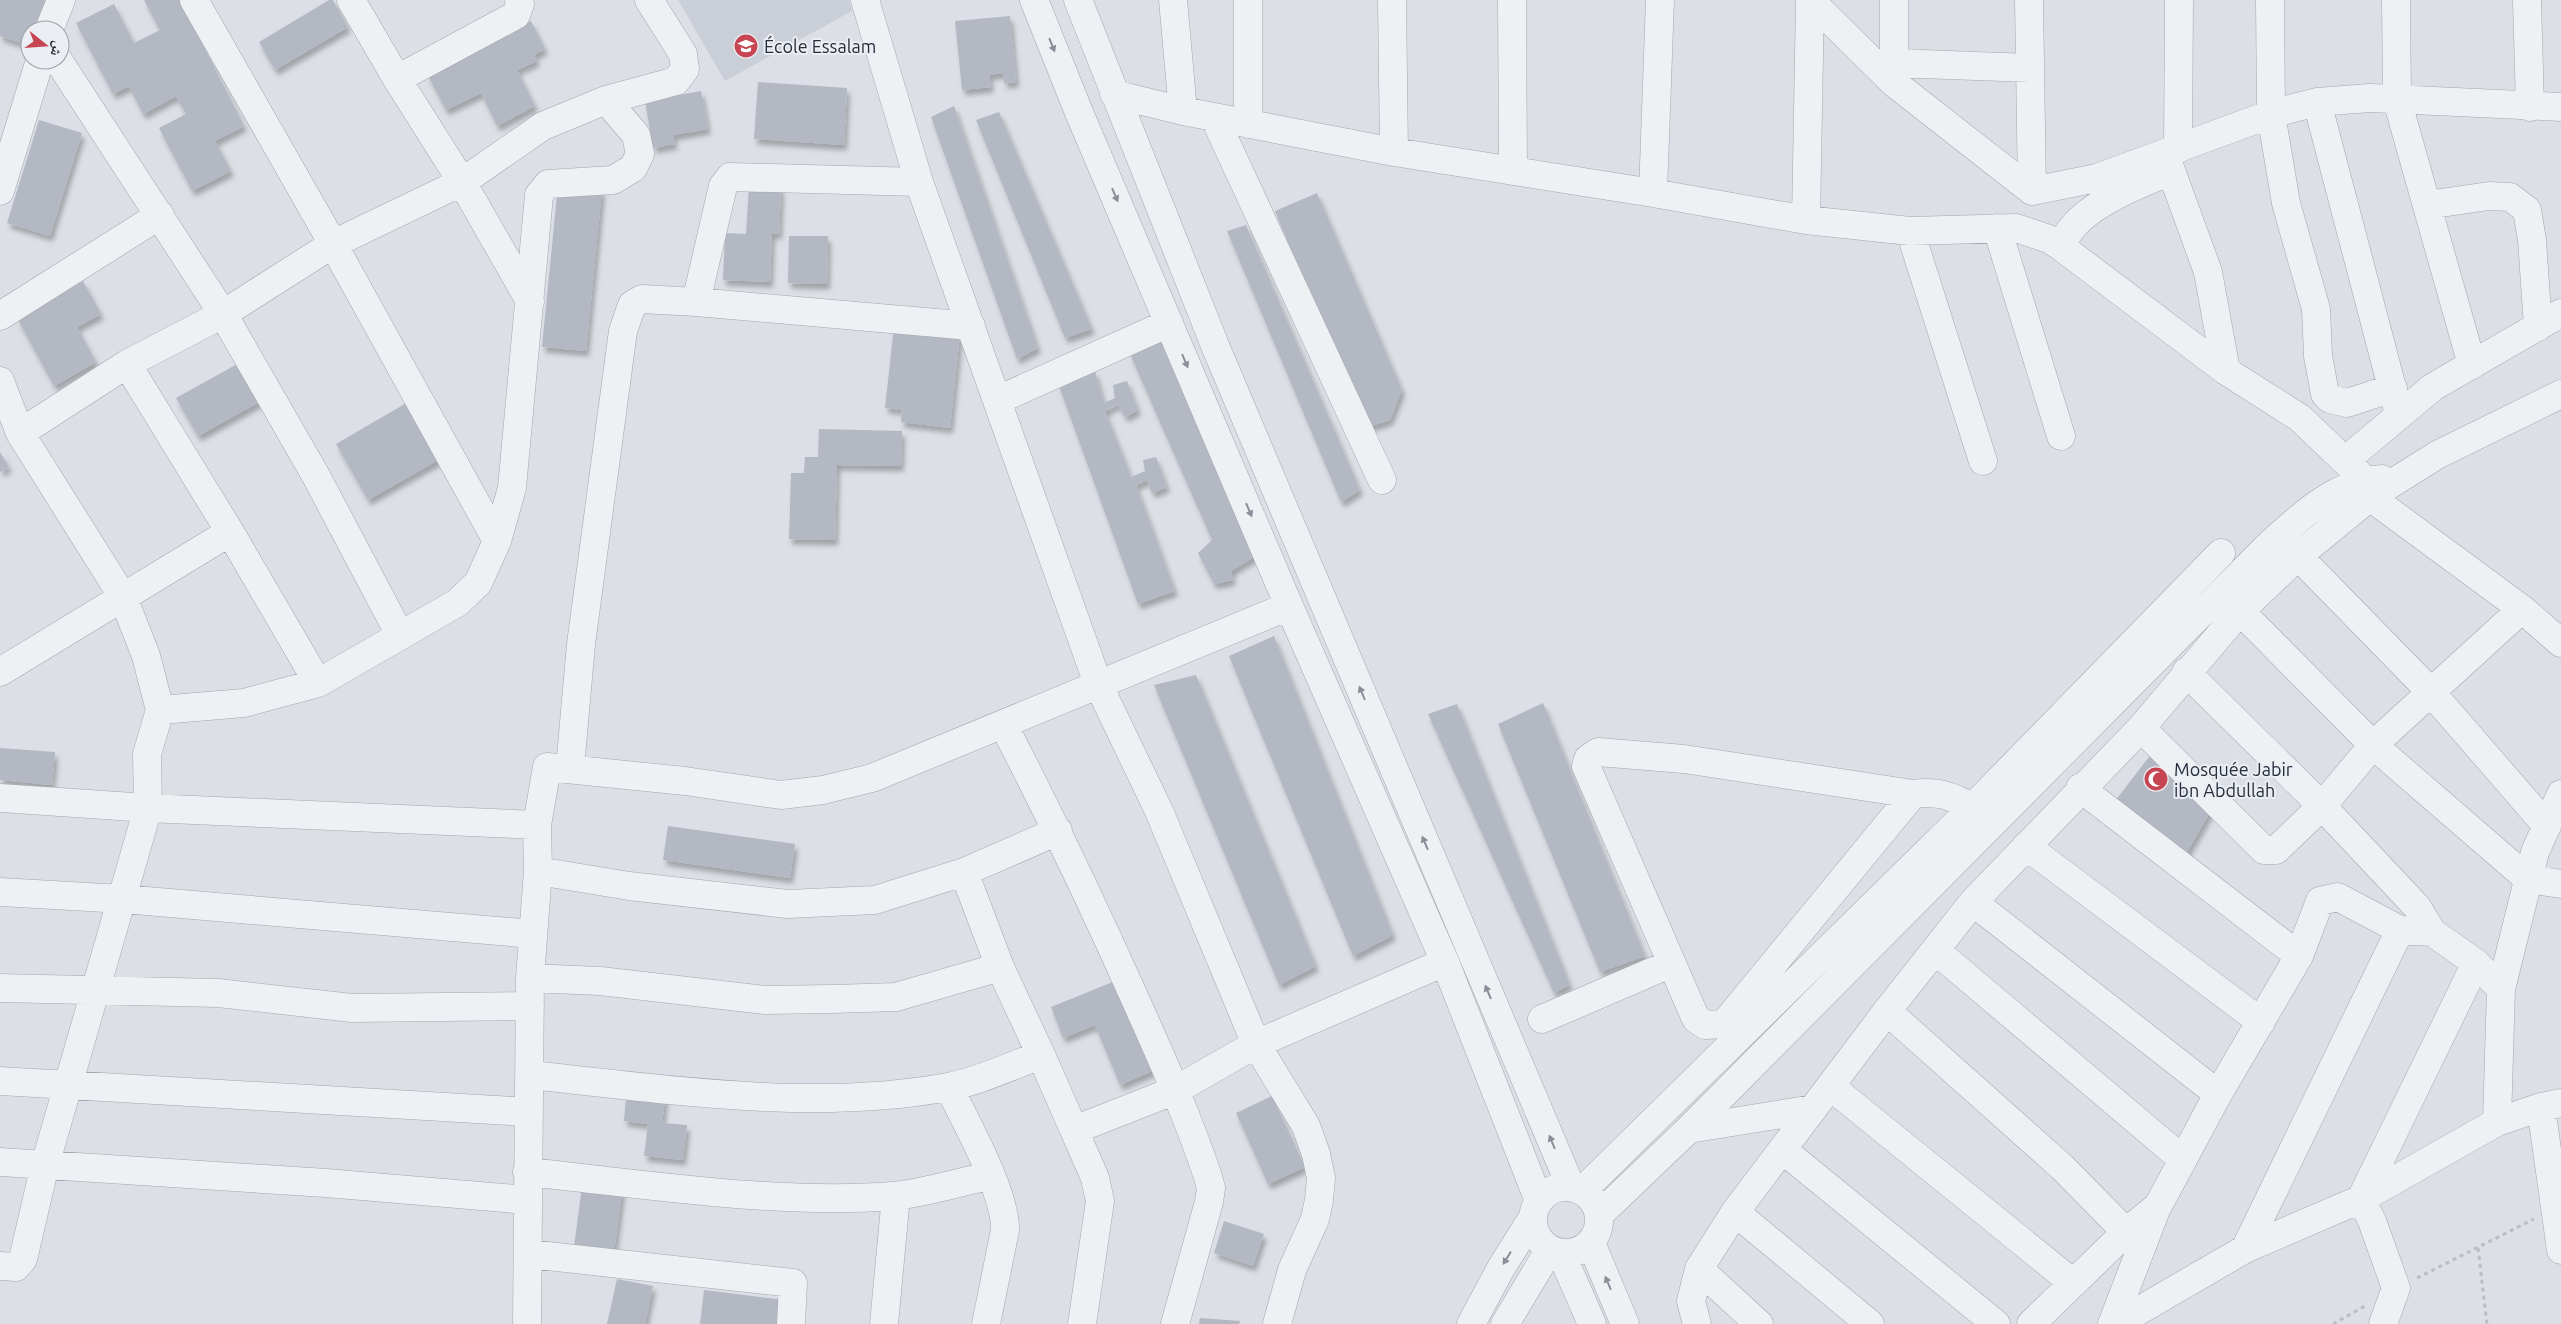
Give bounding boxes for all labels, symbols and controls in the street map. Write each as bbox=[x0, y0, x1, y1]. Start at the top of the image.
north arrow bbox=[20, 20, 70, 70]
school or university icon: École Essalam bbox=[733, 33, 759, 59]
place label: École Essalam bbox=[764, 35, 876, 56]
one-way arrow bbox=[1048, 38, 1056, 53]
text: ش bbox=[47, 39, 67, 58]
one-way arrow bbox=[1111, 188, 1119, 202]
one-way arrow bbox=[1182, 354, 1190, 368]
one-way arrow bbox=[1245, 503, 1253, 517]
one-way arrow bbox=[1357, 686, 1365, 700]
place label: Mosquée Jabir ibn Abdullah bbox=[2174, 759, 2293, 800]
mosque icon: Mosquée Jabir ibn Abdullah bbox=[2143, 766, 2169, 792]
one-way arrow bbox=[1421, 836, 1429, 850]
one-way arrow bbox=[1484, 985, 1492, 999]
one-way arrow bbox=[1547, 1135, 1555, 1149]
one-way arrow bbox=[1503, 1252, 1512, 1265]
one-way arrow bbox=[1604, 1275, 1612, 1290]

